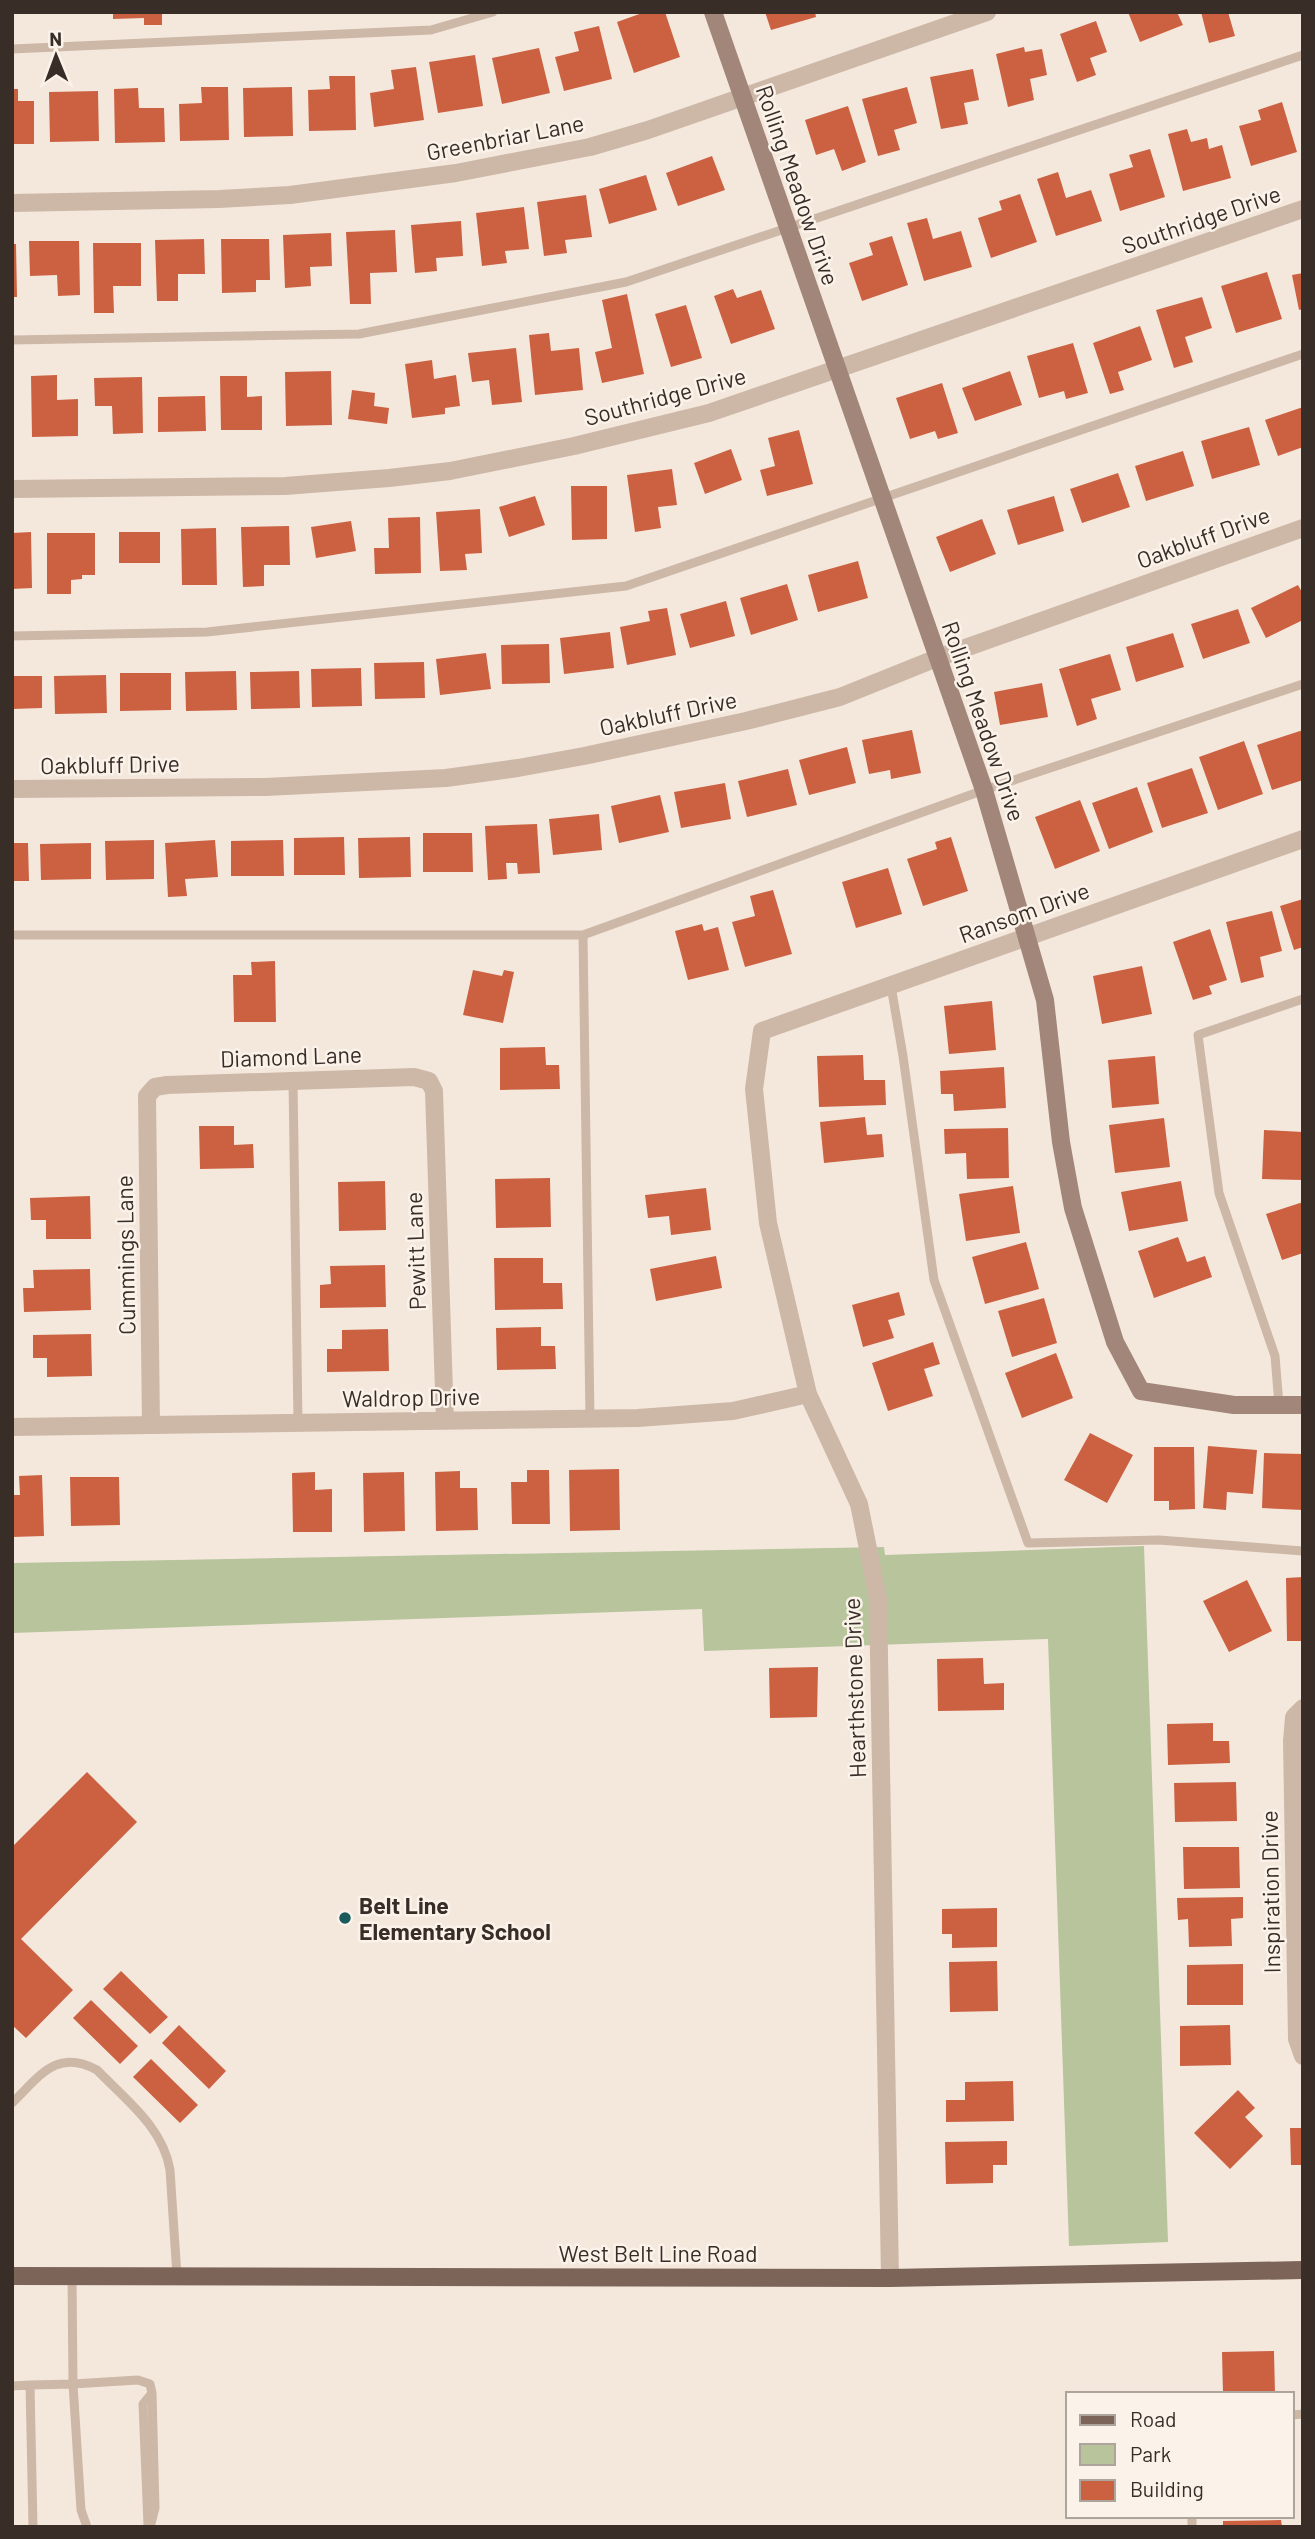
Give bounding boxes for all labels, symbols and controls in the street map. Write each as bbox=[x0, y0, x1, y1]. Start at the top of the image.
north arrow bbox=[21, 21, 91, 91]
text: N bbox=[49, 27, 62, 50]
street label: Rolling Meadow Drive bbox=[751, 81, 845, 289]
street label: Greenbriar Lane bbox=[424, 108, 586, 166]
street label: Southridge Drive bbox=[1118, 179, 1284, 259]
street label: Southridge Drive bbox=[581, 361, 749, 431]
street label: Oakbluff Drive bbox=[1133, 500, 1273, 574]
street label: Rolling Meadow Drive bbox=[937, 617, 1031, 825]
street label: Oakbluff Drive bbox=[597, 685, 739, 741]
street label: Oakbluff Drive bbox=[40, 749, 180, 779]
street label: Ransom Drive bbox=[955, 875, 1093, 949]
street label: Diamond Lane bbox=[220, 1040, 362, 1072]
street label: Cummings Lane bbox=[110, 1175, 140, 1335]
street label: Pewitt Lane bbox=[399, 1191, 431, 1311]
street label: Waldrop Drive bbox=[342, 1382, 480, 1412]
street label: Hearthstone Drive bbox=[837, 1597, 871, 1779]
street label: Inspiration Drive bbox=[1255, 1810, 1285, 1974]
place label: Belt Line Elementary School bbox=[359, 1891, 551, 1945]
marker: Belt Line Elementary School bbox=[337, 1910, 353, 1926]
street label: West Belt Line Road bbox=[559, 2239, 757, 2267]
legend bbox=[1066, 2392, 1294, 2518]
text: Road bbox=[1130, 2406, 1176, 2431]
text: Park bbox=[1130, 2441, 1171, 2466]
text: Building bbox=[1130, 2476, 1204, 2501]

